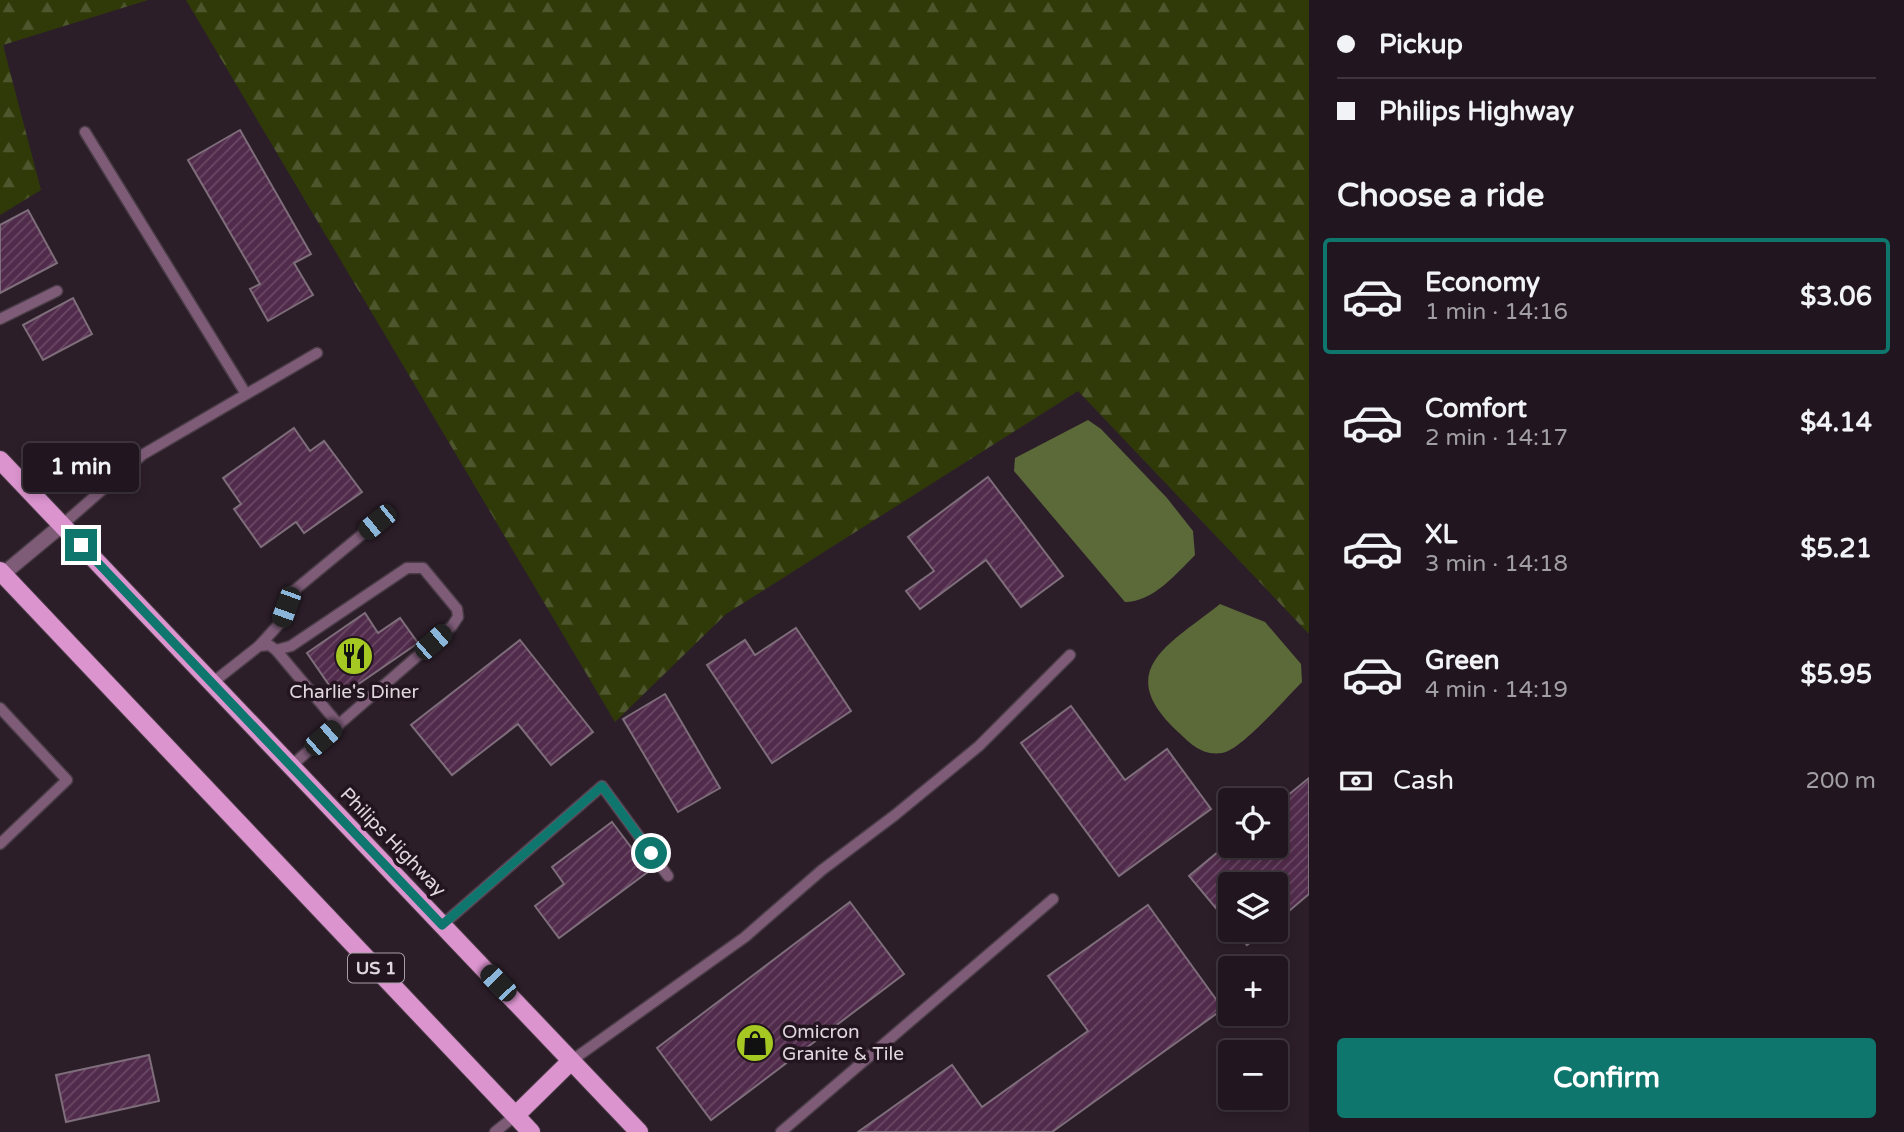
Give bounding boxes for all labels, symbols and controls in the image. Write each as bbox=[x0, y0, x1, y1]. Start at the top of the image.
text: Pickup bbox=[1379, 29, 1463, 60]
text: Philips Highway bbox=[1379, 96, 1574, 127]
text: Choose a ride bbox=[1337, 177, 1544, 215]
icon: car bbox=[1341, 265, 1404, 328]
text: Economy bbox=[1425, 267, 1540, 298]
text: $3.06 bbox=[1800, 281, 1872, 312]
text: 1 min · 14:16 bbox=[1425, 298, 1568, 326]
icon: car bbox=[1341, 391, 1404, 454]
text: Comfort bbox=[1425, 393, 1527, 424]
text: $4.14 bbox=[1800, 407, 1872, 438]
text: 2 min · 14:17 bbox=[1425, 424, 1568, 452]
callout: 1 min bbox=[23, 444, 139, 492]
text: 1 min bbox=[50, 453, 112, 481]
car bbox=[355, 501, 400, 543]
icon: car bbox=[1341, 517, 1404, 580]
text: XL bbox=[1425, 519, 1457, 550]
route end bbox=[65, 529, 97, 561]
text: $5.21 bbox=[1800, 533, 1872, 564]
text: 3 min · 14:18 bbox=[1425, 550, 1568, 578]
car bbox=[269, 584, 304, 630]
car bbox=[411, 620, 456, 664]
restaurant icon: Charlie's Diner bbox=[333, 635, 375, 677]
icon: car bbox=[1341, 643, 1404, 706]
text: Green bbox=[1425, 645, 1500, 676]
text: $5.95 bbox=[1800, 659, 1872, 690]
text: 4 min · 14:19 bbox=[1425, 676, 1568, 704]
place label: Charlie's Diner bbox=[289, 681, 420, 703]
car bbox=[301, 716, 346, 760]
icon: cash bbox=[1337, 762, 1375, 800]
text: Cash bbox=[1393, 765, 1454, 796]
text: 200 m bbox=[1806, 767, 1876, 795]
street label: Philips Highway bbox=[336, 783, 450, 901]
map controls bbox=[1218, 788, 1288, 1110]
button: locate bbox=[1218, 788, 1288, 858]
route start bbox=[635, 837, 667, 869]
button: layers bbox=[1218, 872, 1288, 942]
road number: US 1 bbox=[348, 953, 404, 982]
button: + bbox=[1218, 956, 1288, 1026]
car bbox=[476, 961, 521, 1005]
place label: Omicron Granite & Tile bbox=[782, 1021, 904, 1065]
shop icon: Omicron Granite & Tile bbox=[734, 1022, 776, 1064]
button: Confirm bbox=[1337, 1038, 1876, 1118]
button: − bbox=[1218, 1040, 1288, 1110]

